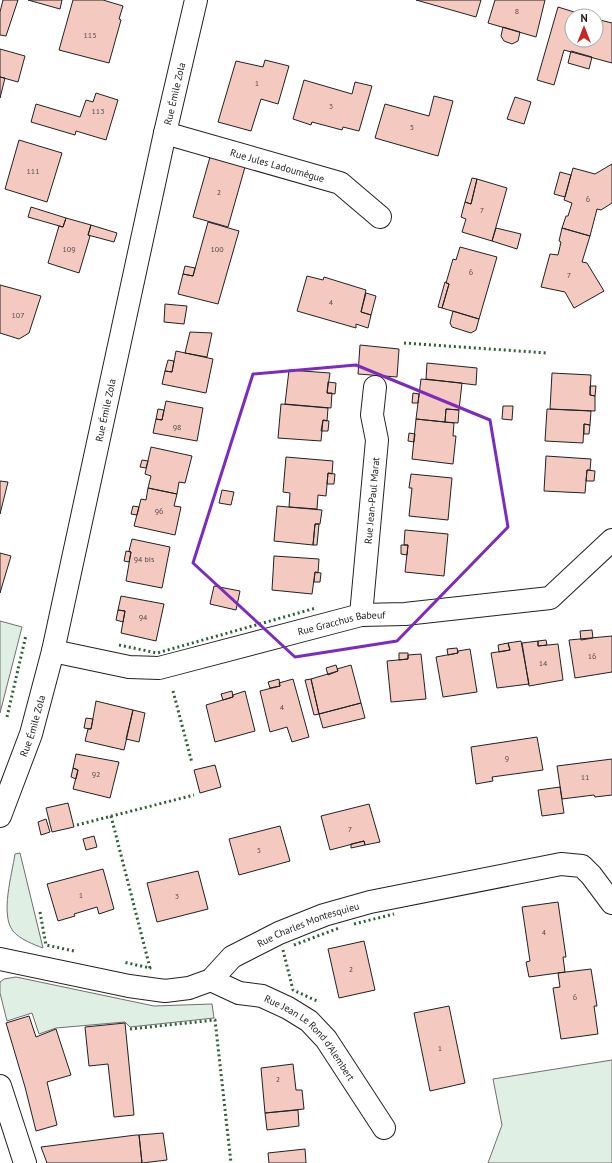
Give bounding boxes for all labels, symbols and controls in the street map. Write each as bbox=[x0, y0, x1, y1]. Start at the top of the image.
house number: 8 bbox=[515, 6, 519, 16]
north arrow bbox=[564, 8, 604, 48]
text: N bbox=[580, 11, 588, 25]
house number: 115 bbox=[83, 30, 97, 40]
street label: Rue Émile Zola bbox=[161, 61, 188, 126]
house number: 1 bbox=[255, 78, 259, 88]
house number: 3 bbox=[329, 101, 333, 111]
house number: 113 bbox=[91, 106, 105, 116]
house number: 5 bbox=[410, 122, 414, 132]
street label: Rue Jules Ladoumègue bbox=[229, 146, 326, 185]
house number: 111 bbox=[26, 166, 40, 176]
house number: 2 bbox=[217, 187, 221, 197]
house number: 6 bbox=[586, 194, 590, 204]
house number: 7 bbox=[480, 205, 484, 215]
house number: 109 bbox=[62, 244, 76, 254]
house number: 100 bbox=[210, 244, 224, 254]
house number: 6 bbox=[469, 267, 473, 277]
house number: 7 bbox=[567, 270, 571, 280]
house number: 4 bbox=[329, 297, 334, 307]
house number: 107 bbox=[11, 310, 25, 320]
street label: Rue Émile Zola bbox=[92, 377, 118, 443]
house number: 98 bbox=[173, 422, 181, 432]
street label: Rue Jean-Paul Marat bbox=[361, 456, 382, 544]
house number: 96 bbox=[155, 506, 163, 516]
house number: 94 bis bbox=[134, 554, 155, 564]
street label: Rue Gracchus Babeuf bbox=[296, 608, 386, 638]
house number: 94 bbox=[139, 612, 148, 622]
house number: 16 bbox=[588, 651, 596, 661]
house number: 14 bbox=[539, 658, 548, 668]
street label: Rue Émile Zola bbox=[17, 693, 48, 758]
house number: 4 bbox=[280, 702, 285, 712]
house number: 9 bbox=[505, 753, 509, 763]
house number: 92 bbox=[92, 769, 100, 779]
house number: 11 bbox=[581, 772, 589, 782]
house number: 7 bbox=[348, 824, 352, 834]
house number: 5 bbox=[257, 845, 261, 855]
house number: 1 bbox=[79, 890, 83, 900]
house number: 3 bbox=[175, 891, 179, 901]
street label: Rue Charles Montesquieu bbox=[255, 899, 361, 950]
house number: 4 bbox=[542, 927, 547, 937]
house number: 2 bbox=[349, 964, 353, 974]
street label: Rue Jean Le Rond d'Alembert bbox=[262, 992, 358, 1084]
house number: 6 bbox=[573, 992, 577, 1002]
house number: 1 bbox=[438, 1043, 442, 1053]
house number: 2 bbox=[276, 1074, 280, 1084]

